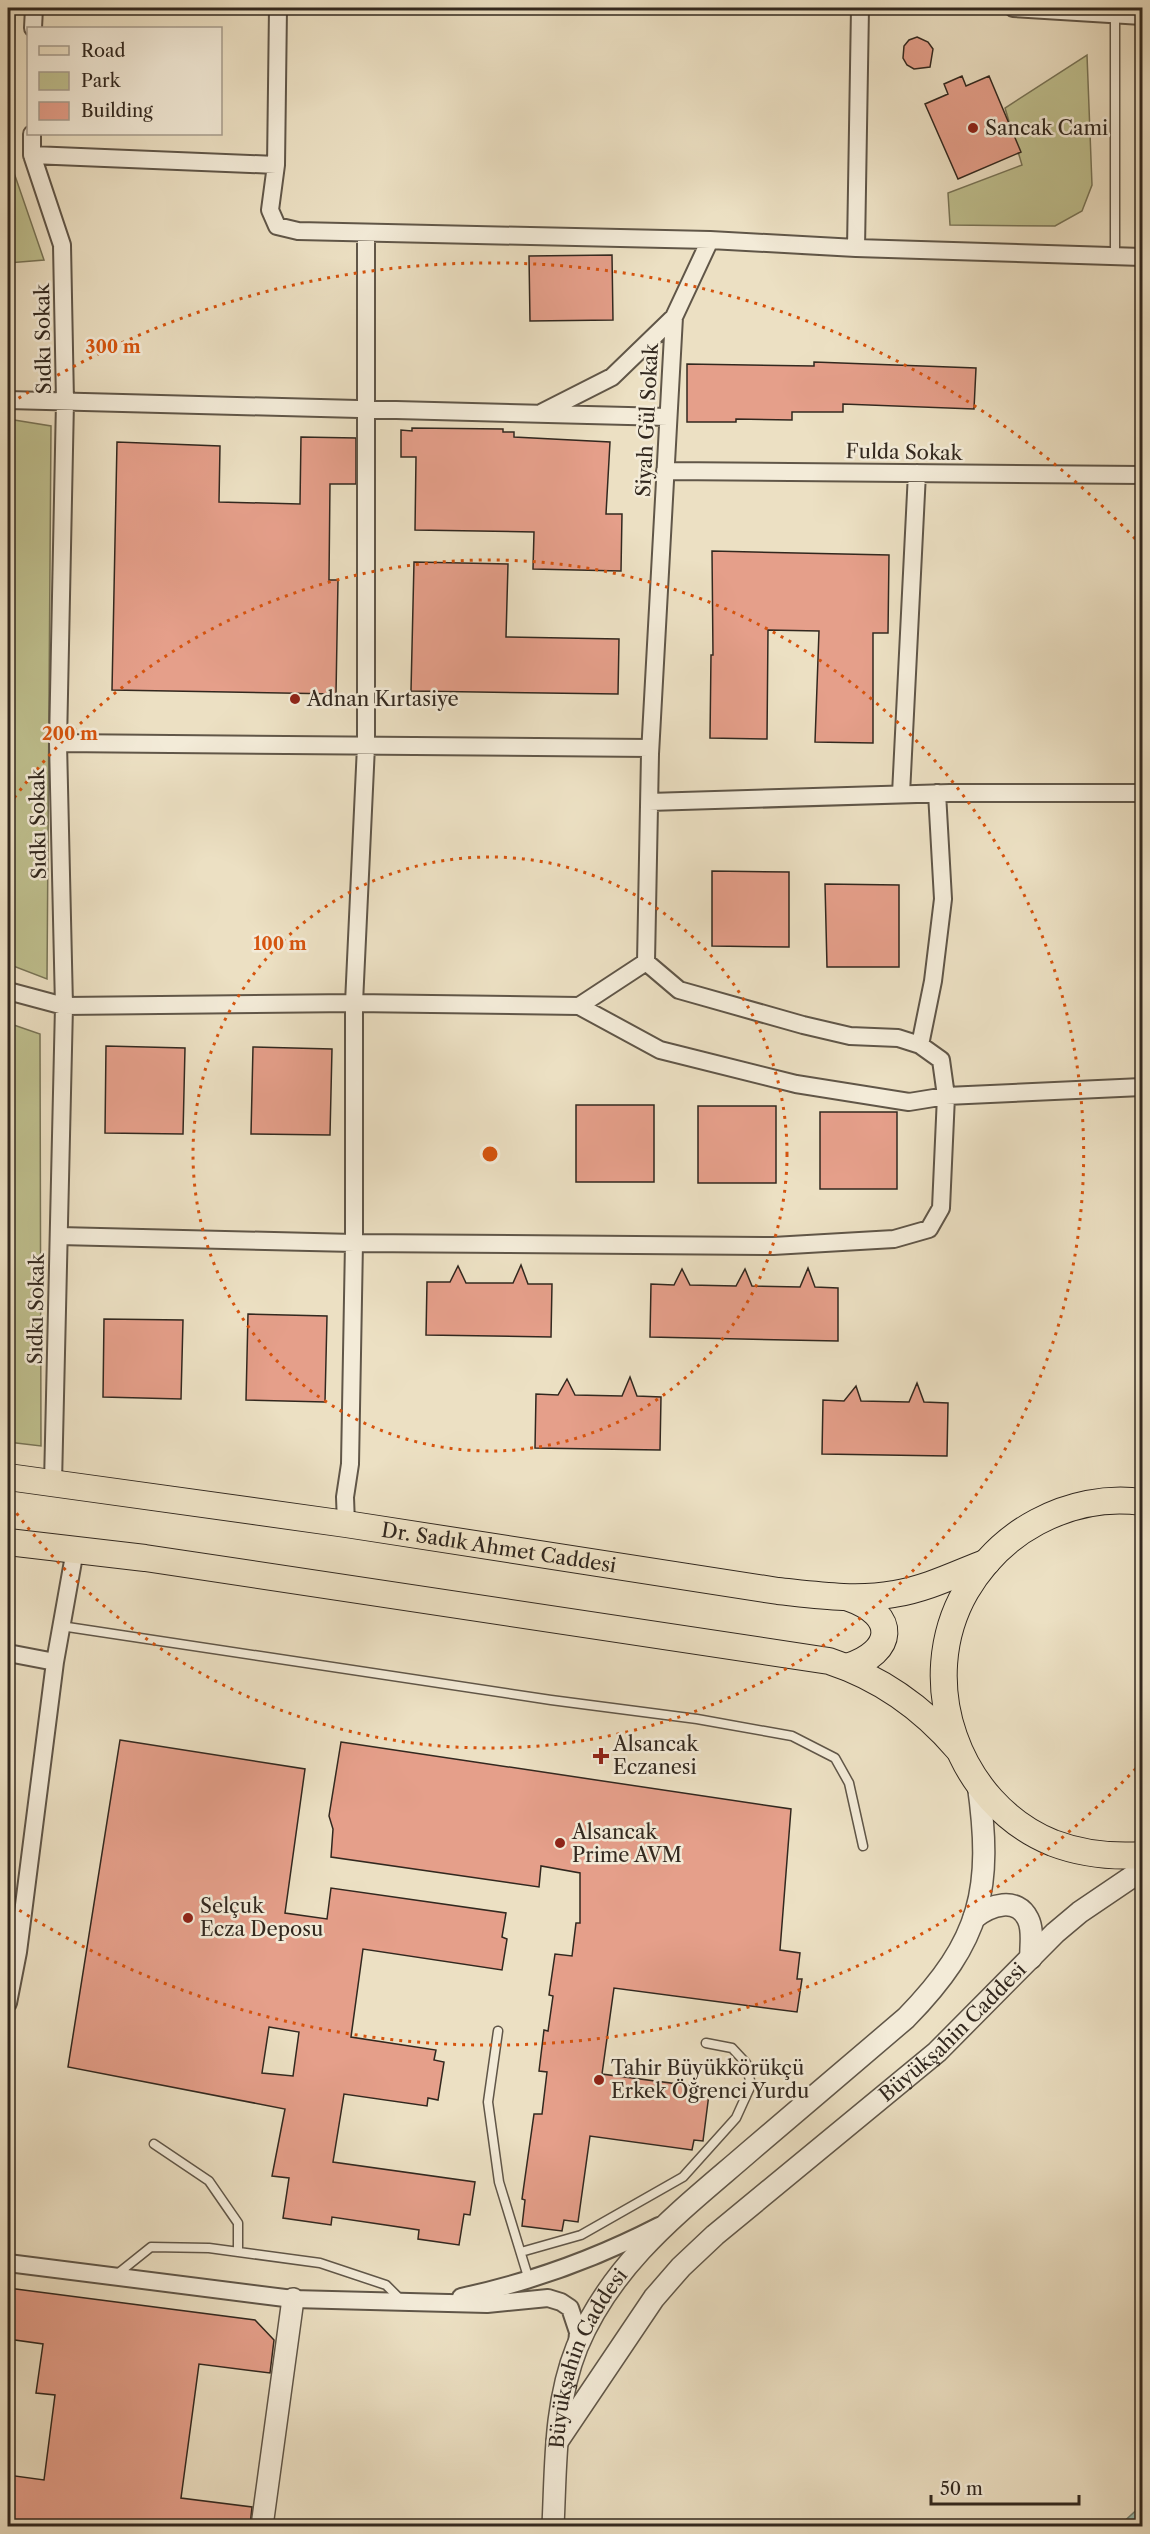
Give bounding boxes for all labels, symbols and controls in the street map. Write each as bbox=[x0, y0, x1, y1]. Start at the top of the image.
legend bbox=[27, 27, 222, 135]
text: Road bbox=[81, 40, 126, 62]
text: Park bbox=[81, 70, 122, 92]
text: Building bbox=[81, 100, 153, 122]
place label: Sancak Cami bbox=[985, 116, 1108, 140]
marker: Sancak Cami bbox=[966, 121, 980, 135]
street label: Sıdkı Sokak bbox=[30, 282, 56, 395]
text: 300 m bbox=[85, 336, 141, 358]
street label: Siyah Gül Sokak bbox=[631, 341, 663, 497]
street label: Fulda Sokak bbox=[846, 439, 964, 465]
place label: Adnan Kırtasiye bbox=[306, 687, 459, 711]
marker: Adnan Kırtasiye bbox=[288, 692, 302, 706]
text: 200 m bbox=[42, 723, 98, 745]
street label: Sıdkı Sokak bbox=[25, 767, 51, 880]
text: 100 m bbox=[253, 933, 307, 955]
centre of rings bbox=[480, 1144, 500, 1164]
street label: Sıdkı Sokak bbox=[23, 1252, 49, 1365]
street label: Dr. Sadık Ahmet Caddesi bbox=[380, 1518, 618, 1578]
place label: Alsancak Eczanesi bbox=[612, 1732, 700, 1779]
marker: Alsancak Eczanesi bbox=[594, 1749, 608, 1763]
place label: Alsancak Prime AVM bbox=[571, 1820, 682, 1867]
marker: Alsancak Prime AVM bbox=[553, 1836, 567, 1850]
place label: Selçuk Ecza Deposu bbox=[200, 1894, 323, 1941]
marker: Selçuk Ecza Deposu bbox=[181, 1911, 195, 1925]
street label: Büyükşahin Caddesi bbox=[874, 1957, 1031, 2107]
place label: Tahir Büyükkörükçü Erkek Öğrenci Yurdu bbox=[611, 2056, 809, 2103]
marker: Tahir Büyükkörükçü Erkek Öğrenci Yurdu bbox=[592, 2073, 606, 2087]
street label: Büyükşahin Caddesi bbox=[544, 2264, 632, 2449]
scale bar bbox=[931, 2468, 1080, 2506]
text: 50 m bbox=[940, 2478, 983, 2500]

